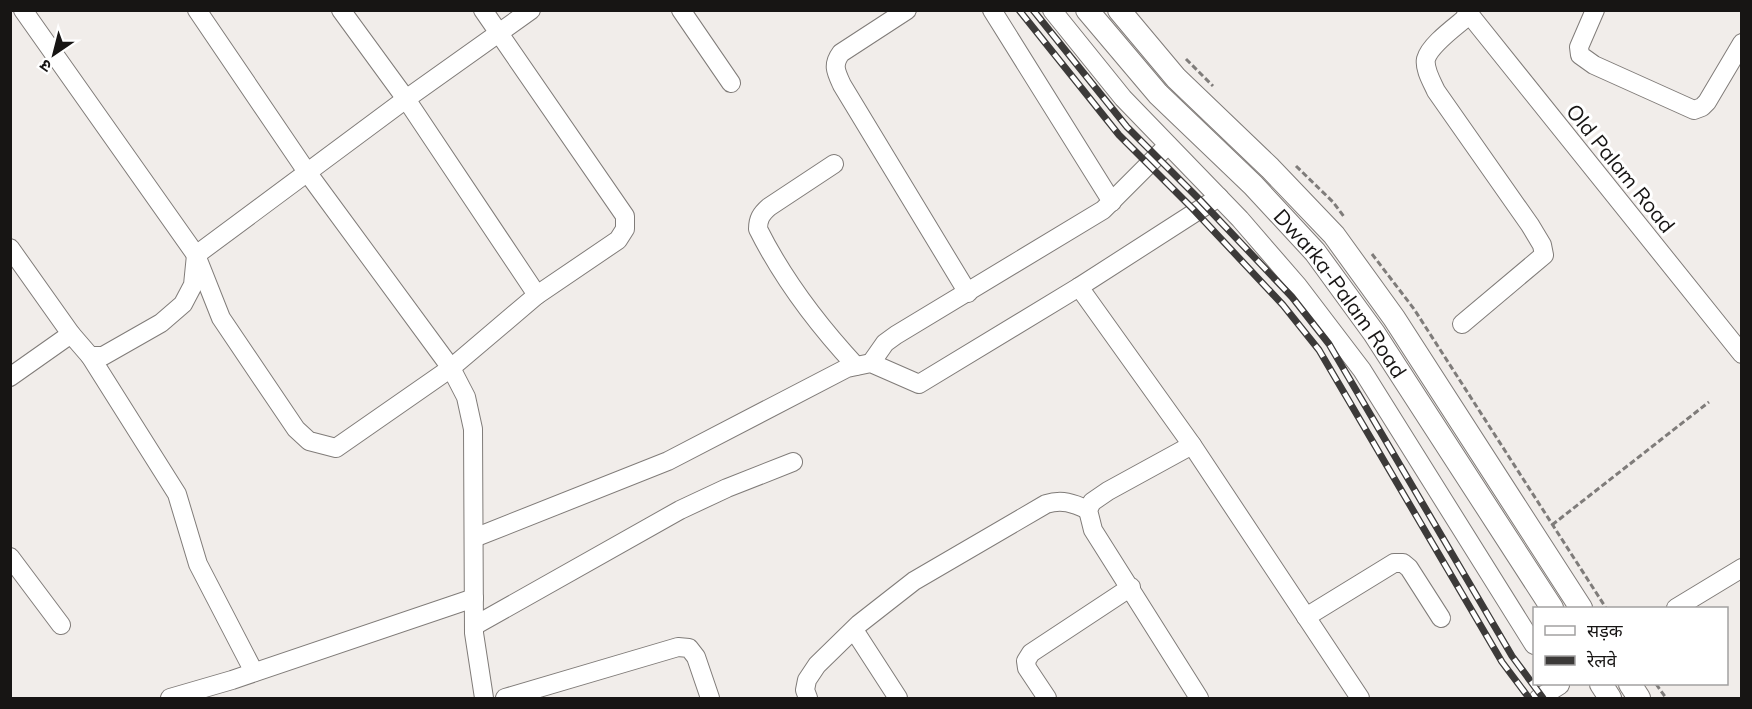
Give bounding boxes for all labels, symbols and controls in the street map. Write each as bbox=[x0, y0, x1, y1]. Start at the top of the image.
north arrow bbox=[24, 24, 84, 84]
text: उ bbox=[35, 55, 55, 77]
street label: Old Palam Road bbox=[1561, 98, 1681, 238]
street label: Dwarka-Palam Road bbox=[1269, 203, 1412, 382]
legend bbox=[1533, 607, 1728, 685]
text: सड़क bbox=[1587, 619, 1624, 642]
text: रेलवे bbox=[1586, 649, 1618, 672]

